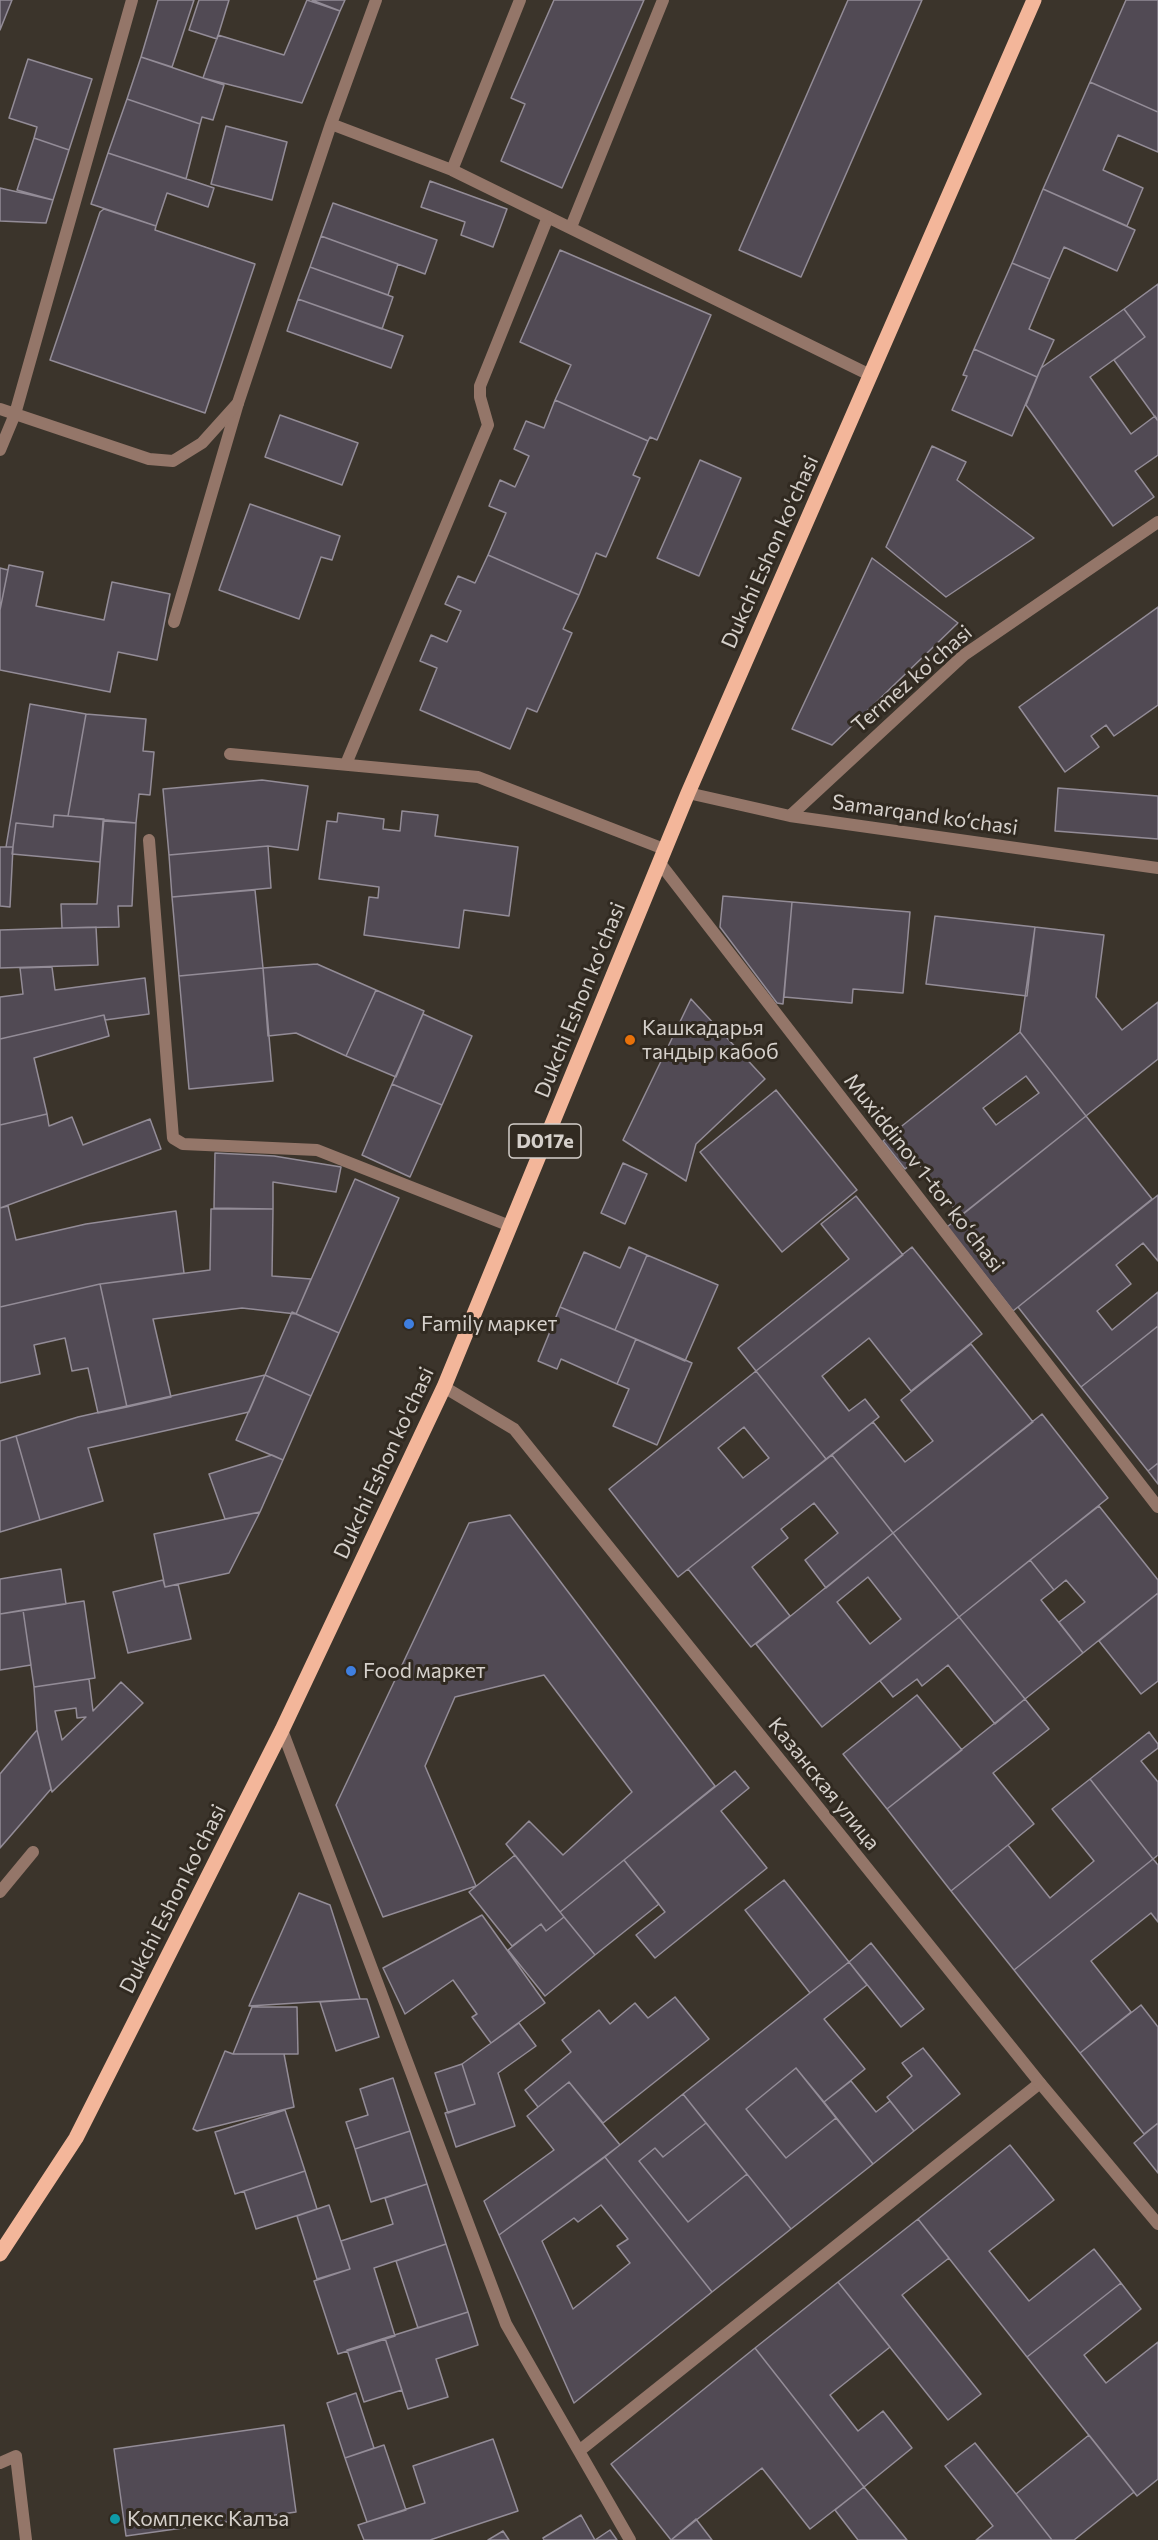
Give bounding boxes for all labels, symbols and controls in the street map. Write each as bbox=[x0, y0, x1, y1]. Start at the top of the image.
street label: Dukchi Eshon ko'chasi bbox=[716, 452, 824, 652]
street label: Termez ko'chasi bbox=[847, 620, 977, 738]
street label: Samarqand ko‘chasi bbox=[830, 789, 1020, 841]
street label: Dukchi Eshon ko'chasi bbox=[529, 899, 631, 1101]
place label: Кашкадарья тандыр кабоб bbox=[642, 1015, 779, 1065]
marker: Кашкадарья тандыр кабоб bbox=[623, 1033, 637, 1047]
street label: Muxiddinov 1-tor koʻchasi bbox=[839, 1069, 1009, 1277]
road number: D017e bbox=[509, 1124, 581, 1158]
place label: Family маркет bbox=[421, 1311, 557, 1337]
marker: Family маркет bbox=[402, 1317, 416, 1331]
street label: Dukchi Eshon ko'chasi bbox=[329, 1363, 439, 1563]
place label: Food маркет bbox=[363, 1658, 486, 1684]
marker: Food маркет bbox=[344, 1664, 358, 1678]
street label: Казанская улица bbox=[763, 1713, 885, 1855]
street label: Dukchi Eshon ko'chasi bbox=[114, 1800, 232, 1998]
place label: Комплекс Калъа bbox=[127, 2506, 289, 2532]
marker: Комплекс Калъа bbox=[108, 2512, 122, 2526]

